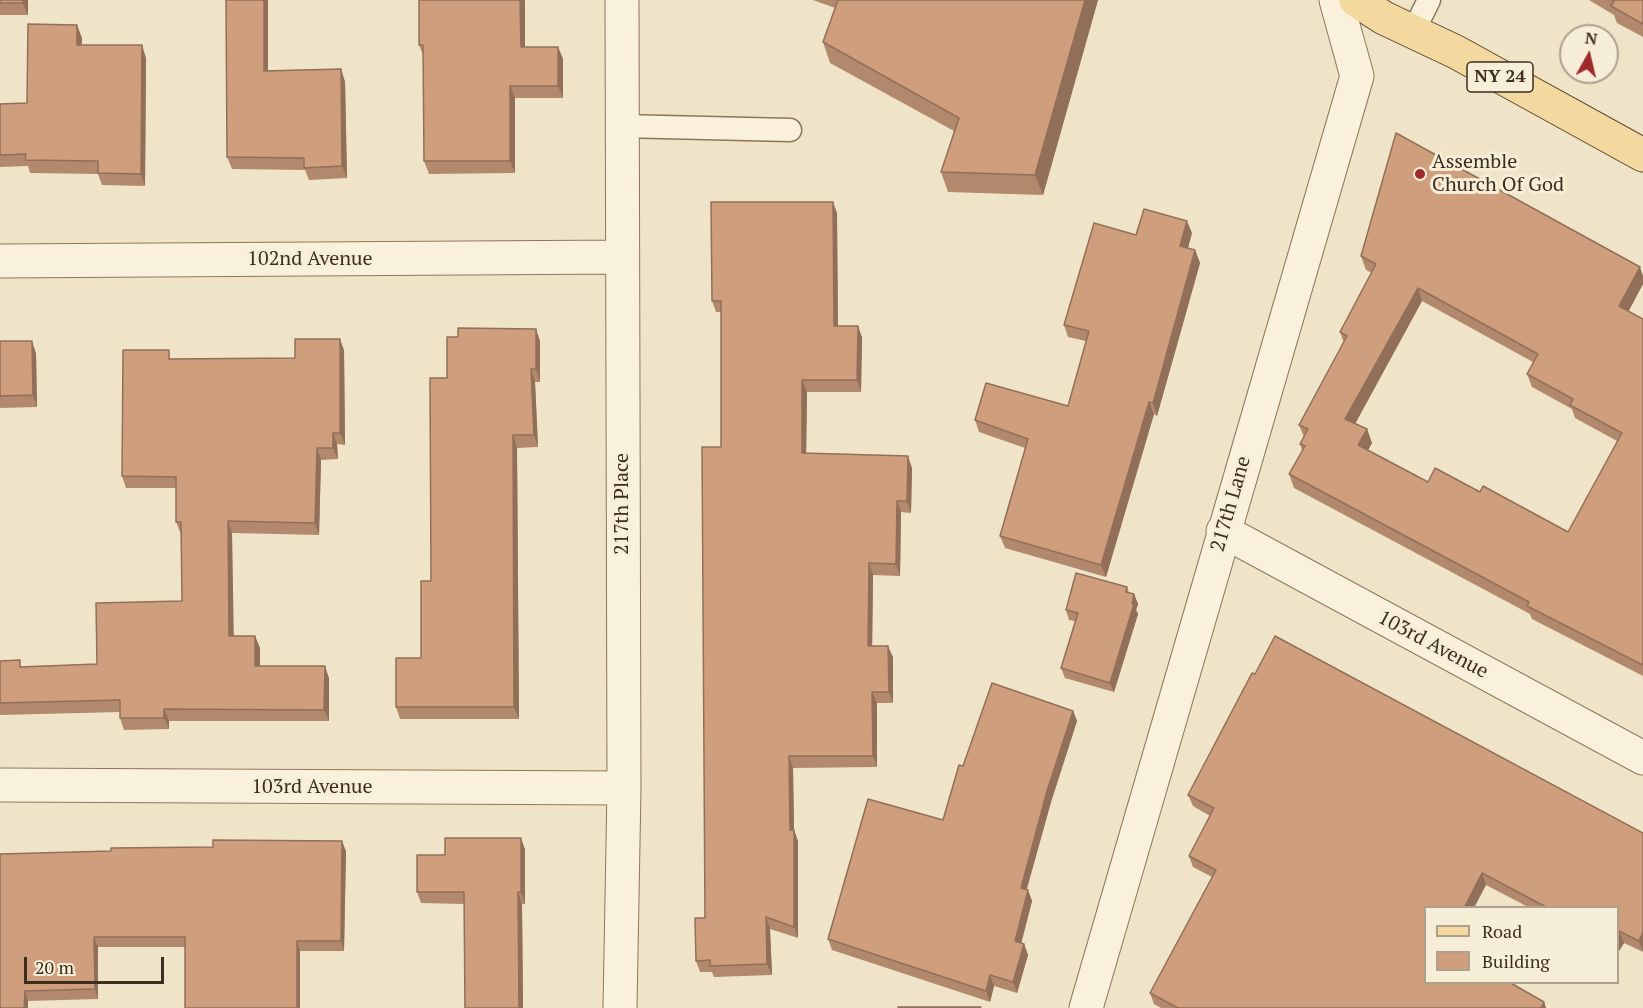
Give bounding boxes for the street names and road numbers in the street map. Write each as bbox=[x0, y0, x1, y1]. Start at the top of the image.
road number: NY 24 bbox=[1467, 62, 1533, 92]
street label: 102nd Avenue bbox=[247, 247, 373, 271]
street label: 217th Place bbox=[610, 453, 634, 555]
street label: 217th Lane bbox=[1206, 454, 1256, 554]
street label: 103rd Avenue bbox=[1374, 606, 1492, 684]
street label: 103rd Avenue bbox=[251, 775, 373, 799]

